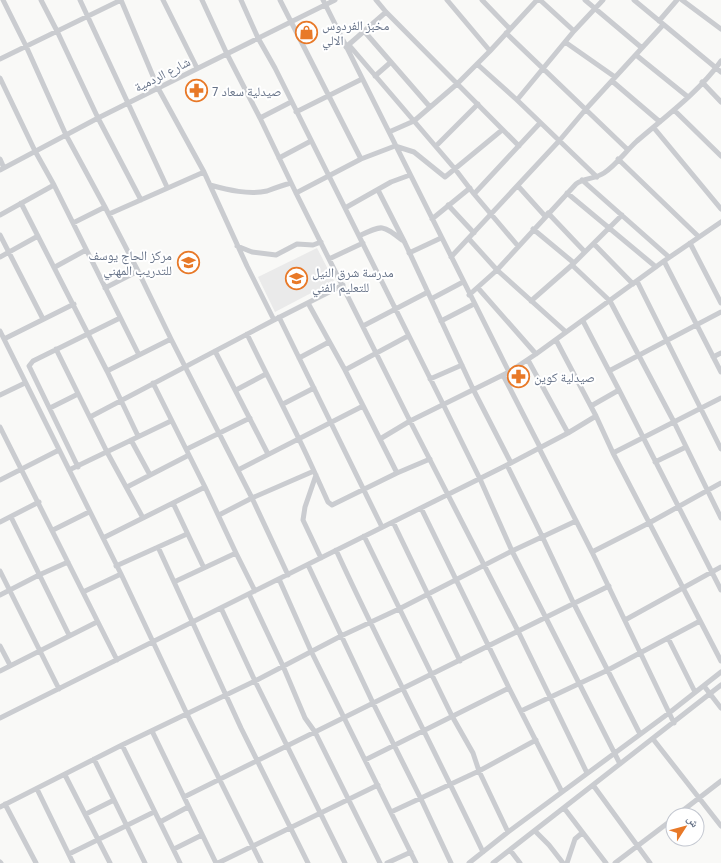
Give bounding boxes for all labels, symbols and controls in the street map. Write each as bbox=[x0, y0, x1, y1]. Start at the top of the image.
place label: مخبز الفردوس الالي bbox=[322, 18, 389, 51]
shop icon: مخبز الفردوس الالي bbox=[294, 19, 320, 45]
street label: شارع الردمية bbox=[132, 54, 194, 97]
pharmacy icon: صيدلية سعاد 7 bbox=[184, 78, 210, 104]
place label: صيدلية سعاد 7 bbox=[212, 84, 281, 99]
place label: مركز الحاج يوسف للتدريب المهني bbox=[88, 248, 172, 281]
school or university icon: مركز الحاج يوسف للتدريب المهني bbox=[175, 249, 201, 275]
place label: مدرسة شرق النيل للتعليم الفني bbox=[312, 265, 394, 298]
school or university icon: مدرسة شرق النيل للتعليم الفني bbox=[283, 266, 309, 292]
pharmacy icon: صيدلية كوين bbox=[505, 364, 531, 390]
place label: صيدلية كوين bbox=[534, 370, 595, 386]
north arrow bbox=[665, 807, 705, 847]
text: ش bbox=[683, 813, 702, 831]

